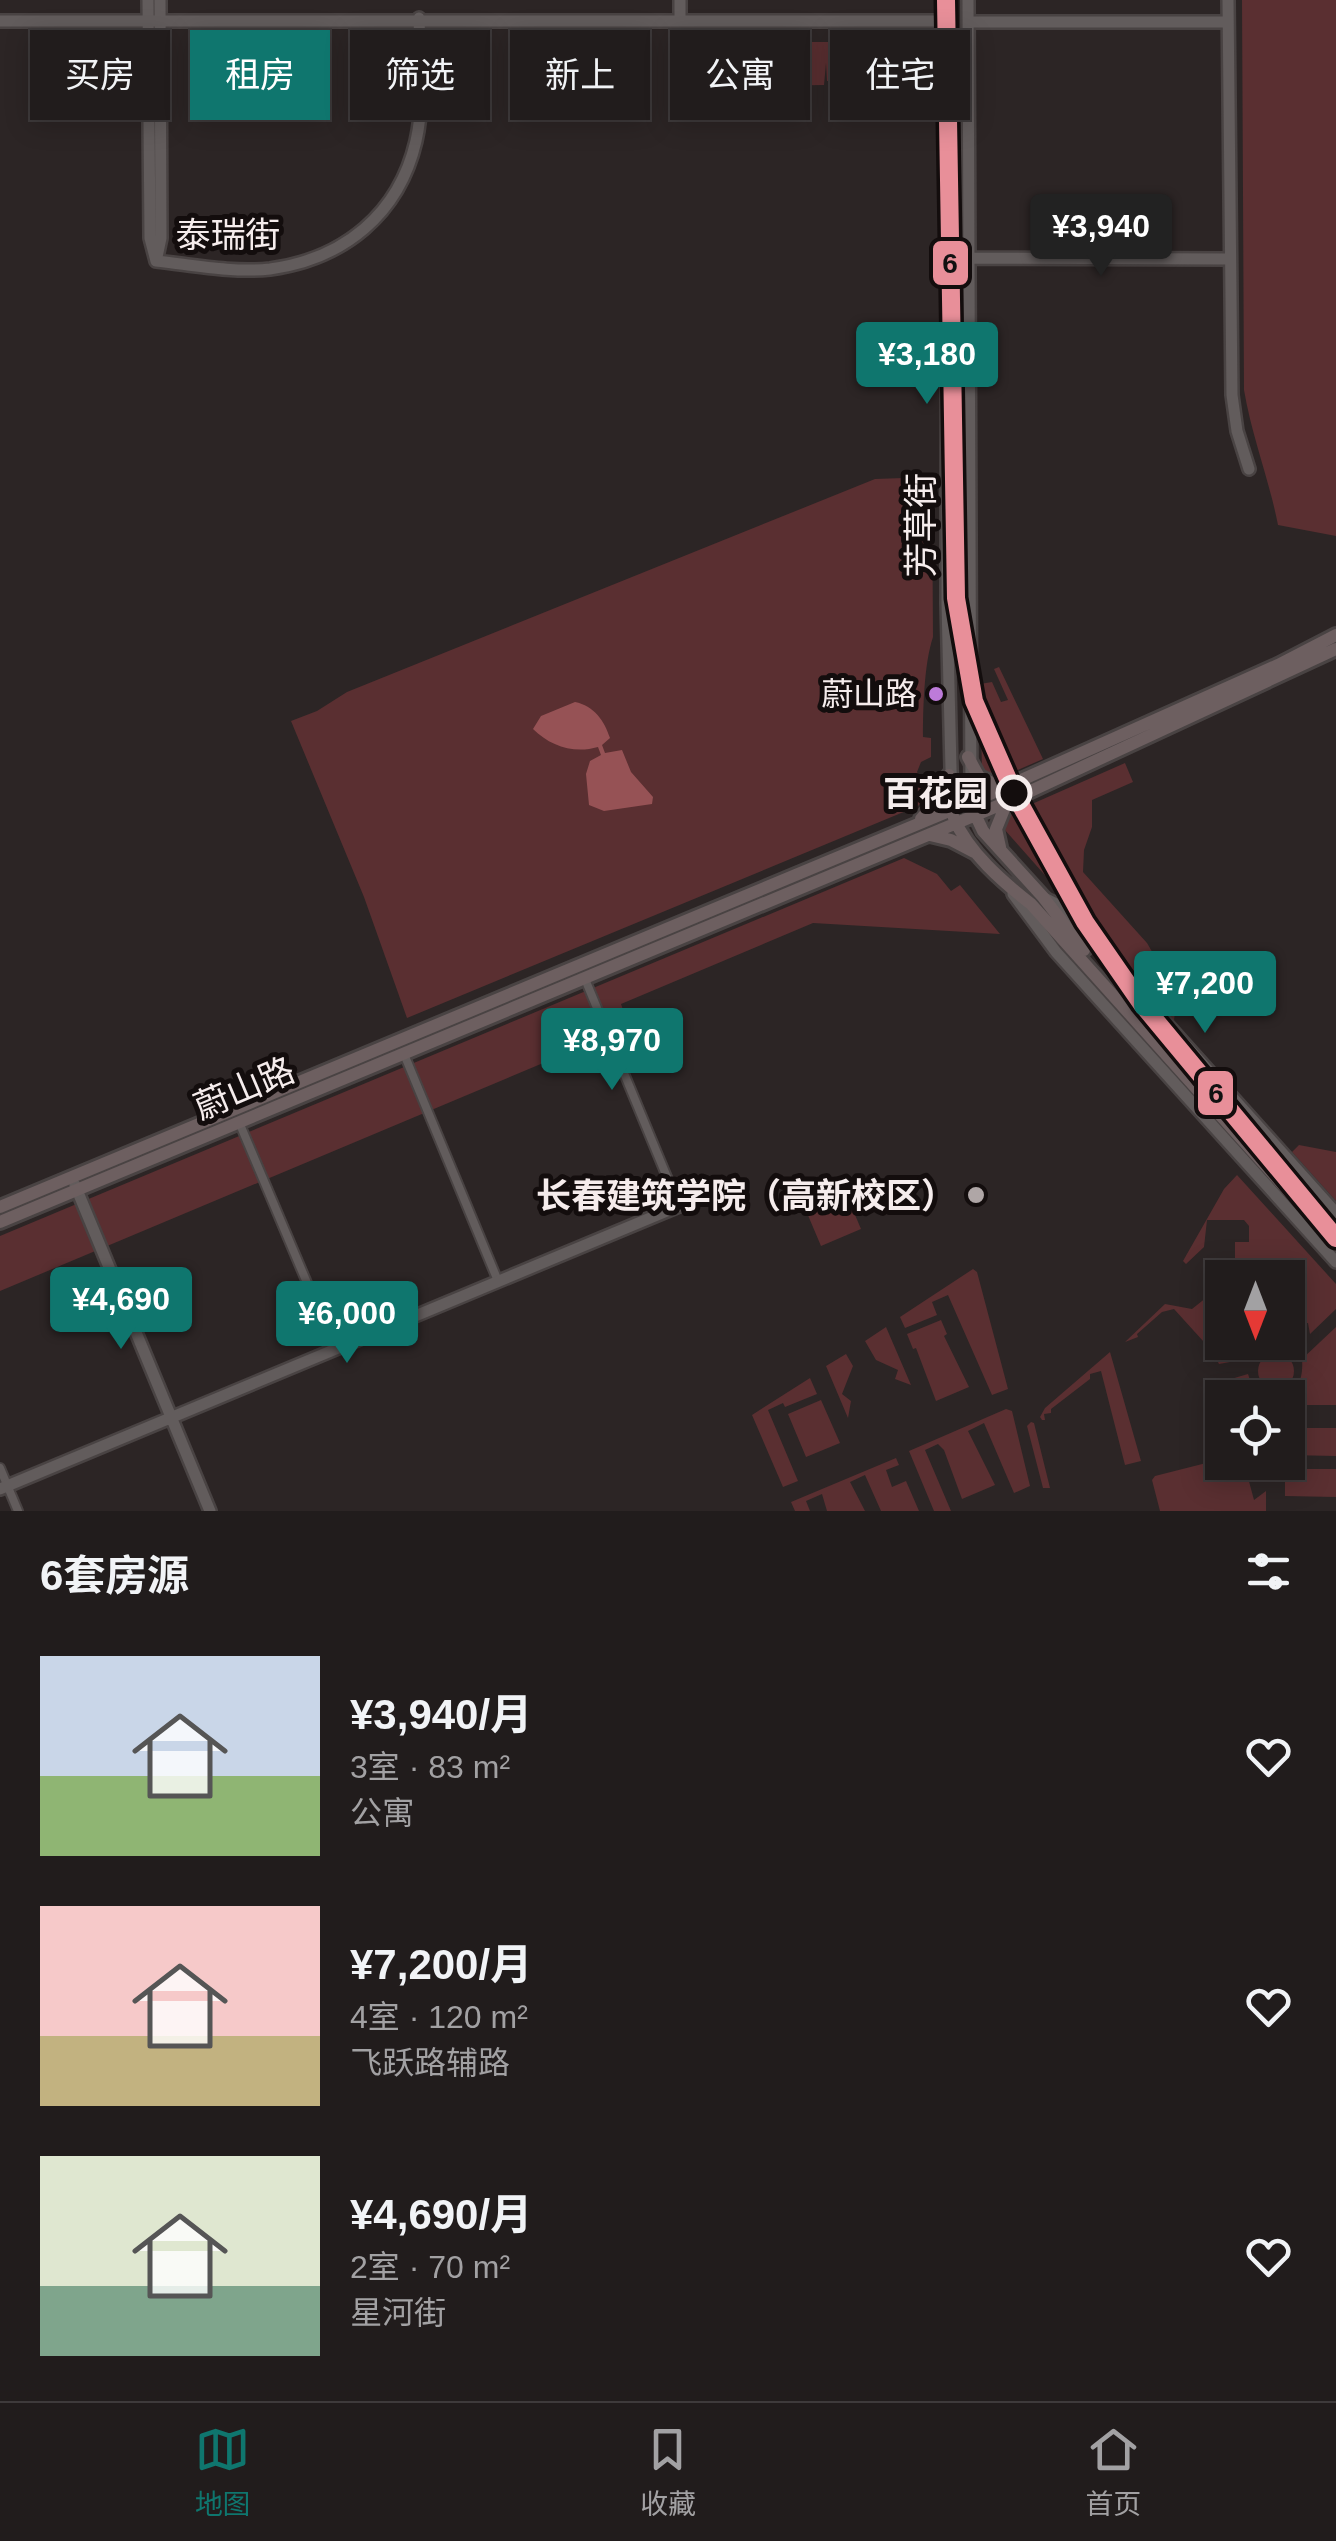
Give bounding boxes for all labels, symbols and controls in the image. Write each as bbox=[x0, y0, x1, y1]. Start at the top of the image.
chip: 买房 bbox=[30, 30, 170, 120]
chip: 租房 bbox=[190, 30, 330, 120]
chip: 筛选 bbox=[350, 30, 490, 120]
chip: 新上 bbox=[510, 30, 650, 120]
chip: 公寓 bbox=[670, 30, 810, 120]
chip: 住宅 bbox=[830, 30, 970, 120]
pin: ¥3,940 bbox=[1020, 194, 1182, 279]
text: ¥3,940 bbox=[1052, 208, 1150, 244]
street label: 泰瑞街 bbox=[175, 215, 281, 254]
line badge: 6 bbox=[931, 239, 970, 287]
text: 6 bbox=[942, 248, 958, 279]
pin: ¥3,180 bbox=[846, 322, 1008, 407]
text: ¥3,180 bbox=[878, 336, 976, 372]
street label: 芳草街 bbox=[901, 472, 940, 578]
place label: 蔚山路 bbox=[821, 676, 917, 712]
marker: 蔚山路 bbox=[926, 684, 946, 704]
place label: 百花园 bbox=[883, 774, 988, 813]
marker: 百花园 bbox=[997, 776, 1031, 810]
pin: ¥7,200 bbox=[1124, 951, 1286, 1036]
text: ¥7,200 bbox=[1156, 965, 1254, 1001]
pin: ¥8,970 bbox=[531, 1008, 693, 1093]
text: ¥8,970 bbox=[563, 1022, 661, 1058]
street label: 蔚山路 bbox=[188, 1050, 300, 1126]
line badge: 6 bbox=[1196, 1069, 1235, 1117]
text: 6 bbox=[1208, 1078, 1224, 1109]
place label: 长春建筑学院（高新校区） bbox=[536, 1176, 956, 1215]
marker: 长春建筑学院（高新校区） bbox=[965, 1184, 987, 1206]
north arrow bbox=[1205, 1260, 1305, 1360]
map controls bbox=[1205, 1260, 1305, 1480]
pin: ¥4,690 bbox=[40, 1267, 202, 1352]
text: ¥4,690 bbox=[72, 1281, 170, 1317]
pin: ¥6,000 bbox=[266, 1281, 428, 1366]
text: ¥6,000 bbox=[298, 1295, 396, 1331]
button: locate bbox=[1205, 1380, 1305, 1480]
icon: filters bbox=[1241, 1544, 1296, 1599]
text: 6套房源 bbox=[40, 1552, 189, 1599]
text: ¥3,940/月 bbox=[350, 1691, 532, 1738]
icon: home bbox=[120, 1696, 240, 1816]
icon: heart bbox=[1241, 1729, 1296, 1784]
text: 3室 · 83 m² bbox=[350, 1749, 510, 1785]
text: 公寓 bbox=[350, 1795, 414, 1831]
text: ¥7,200/月 bbox=[350, 1941, 532, 1988]
icon: home bbox=[120, 1946, 240, 2066]
icon: heart bbox=[1241, 1979, 1296, 2034]
text: 4室 · 120 m² bbox=[350, 1999, 528, 2035]
text: 飞跃路辅路 bbox=[350, 2045, 510, 2081]
text: ¥4,690/月 bbox=[350, 2191, 532, 2238]
icon: home bbox=[120, 2196, 240, 2316]
icon: heart bbox=[1241, 2229, 1296, 2284]
text: 2室 · 70 m² bbox=[350, 2249, 510, 2285]
text: 星河街 bbox=[350, 2295, 446, 2331]
tab: 地图 bbox=[195, 2422, 251, 2522]
tab: 收藏 bbox=[640, 2422, 696, 2522]
tab: 首页 bbox=[1085, 2422, 1141, 2522]

